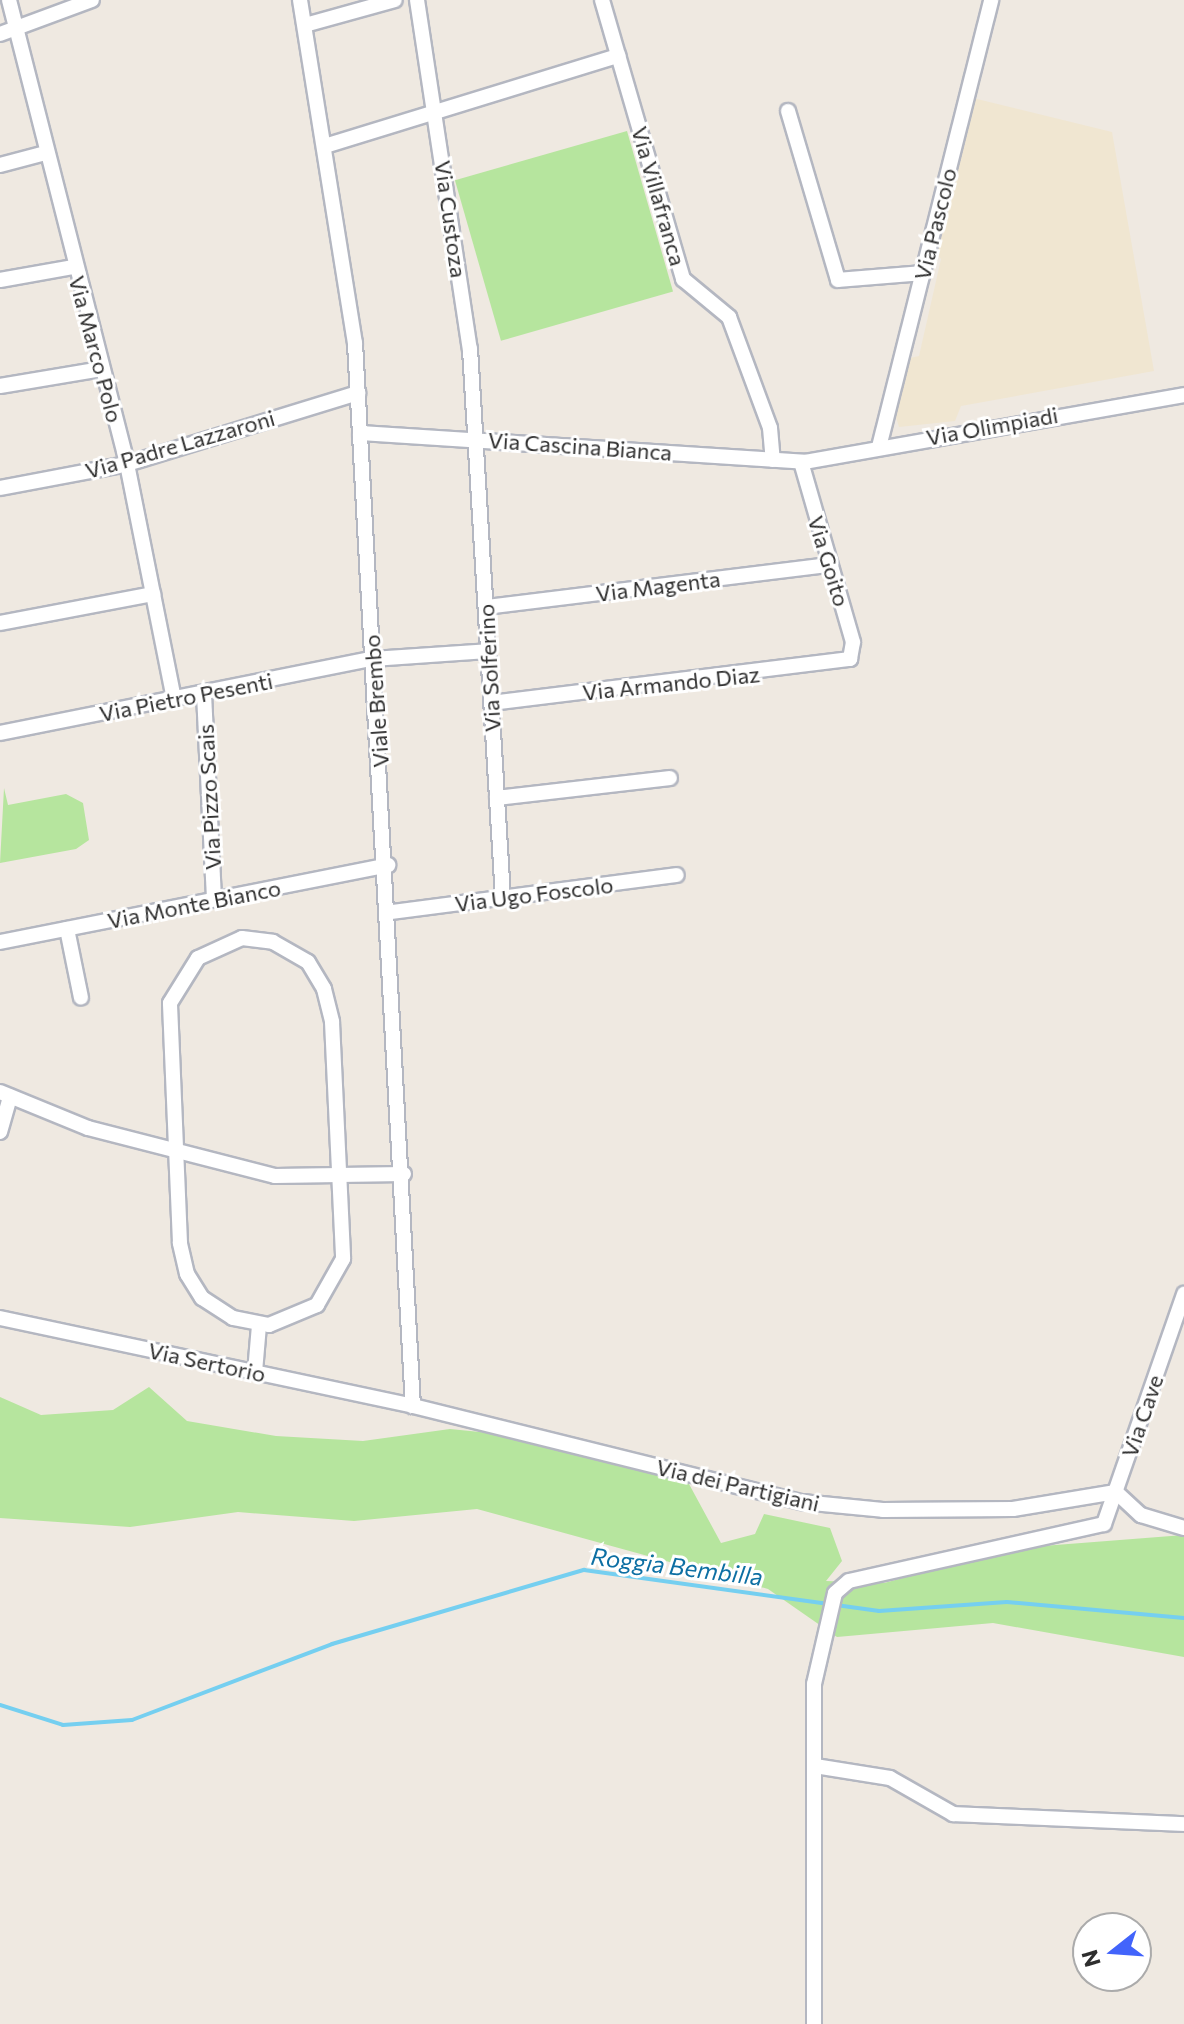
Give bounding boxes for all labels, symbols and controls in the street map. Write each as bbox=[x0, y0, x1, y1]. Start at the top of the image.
street label: Via Villafranca bbox=[627, 123, 691, 269]
street label: Via Custoza bbox=[430, 159, 472, 279]
street label: Via Pascolo bbox=[908, 165, 962, 283]
street label: Via Marco Polo bbox=[64, 273, 128, 425]
street label: Via Olimpiadi bbox=[924, 401, 1060, 451]
street label: Via Padre Lazzaroni bbox=[82, 404, 278, 484]
street label: Via Cascina Bianca bbox=[487, 426, 673, 466]
street label: Via Goito bbox=[803, 512, 855, 610]
street label: Via Magenta bbox=[594, 565, 722, 607]
street label: Via Solferino bbox=[472, 603, 506, 733]
street label: Viale Brembo bbox=[358, 634, 394, 768]
street label: Via Armando Diaz bbox=[581, 661, 761, 705]
street label: Via Pietro Pesenti bbox=[97, 667, 275, 727]
street label: Via Pizzo Scais bbox=[192, 723, 226, 871]
street label: Via Ugo Foscolo bbox=[453, 871, 615, 917]
street label: Via Monte Bianco bbox=[105, 874, 283, 934]
street label: Via Sertorio bbox=[146, 1337, 268, 1387]
street label: Via Cave bbox=[1116, 1371, 1168, 1461]
street label: Via dei Partigiani bbox=[654, 1453, 822, 1517]
water label: Roggia Bembilla bbox=[589, 1541, 765, 1591]
north arrow bbox=[1072, 1912, 1152, 1992]
text: N bbox=[1075, 1947, 1106, 1970]

